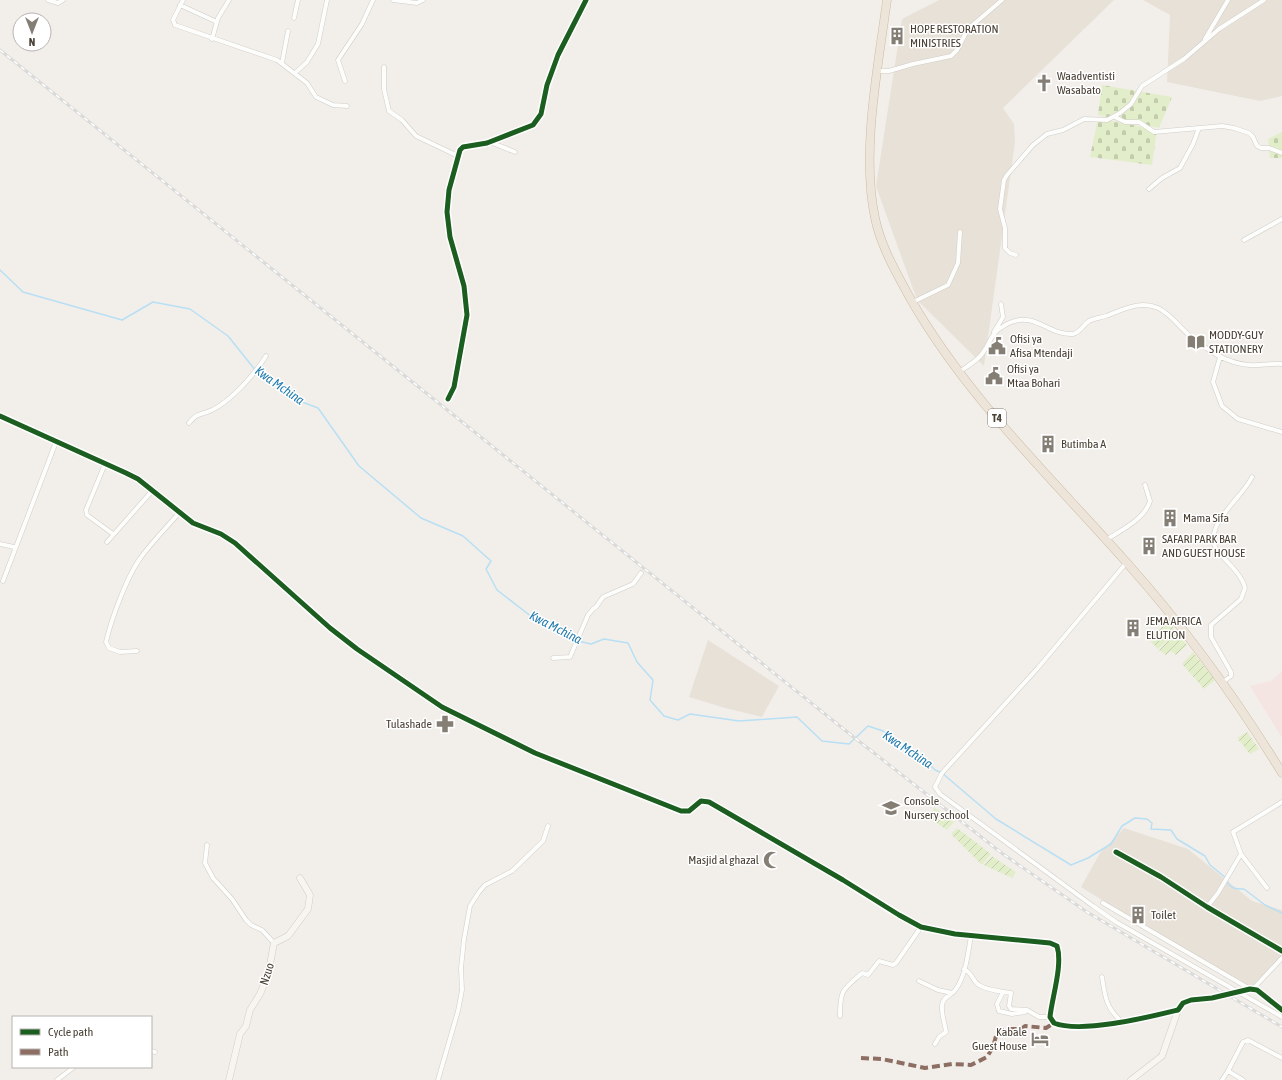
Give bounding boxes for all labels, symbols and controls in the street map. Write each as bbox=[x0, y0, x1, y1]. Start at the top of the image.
north arrow bbox=[12, 12, 52, 52]
place label: HOPE RESTORATION MINISTRIES bbox=[910, 22, 999, 50]
building icon: HOPE RESTORATION MINISTRIES bbox=[887, 26, 907, 46]
text: N bbox=[29, 36, 35, 48]
place label: Waadventisti Wasabato bbox=[1057, 69, 1115, 97]
church icon: Waadventisti Wasabato bbox=[1034, 73, 1054, 93]
place label: MODDY-GUY STATIONERY bbox=[1209, 328, 1264, 356]
place label: Ofisi ya Afisa Mtendaji bbox=[1010, 332, 1073, 360]
library icon: MODDY-GUY STATIONERY bbox=[1186, 332, 1206, 352]
public building icon: Ofisi ya Afisa Mtendaji bbox=[987, 336, 1007, 356]
place label: Ofisi ya Mtaa Bohari bbox=[1007, 362, 1060, 390]
water label: Kwa Mchina bbox=[252, 363, 307, 408]
public building icon: Ofisi ya Mtaa Bohari bbox=[984, 366, 1004, 386]
road number: T4 bbox=[988, 409, 1006, 427]
building icon: Butimba A bbox=[1038, 434, 1058, 454]
place label: Butimba A bbox=[1061, 437, 1106, 451]
building icon: Mama Sifa bbox=[1160, 508, 1180, 528]
place label: Mama Sifa bbox=[1183, 511, 1229, 525]
place label: SAFARI PARK BAR AND GUEST HOUSE bbox=[1162, 532, 1245, 560]
building icon: SAFARI PARK BAR AND GUEST HOUSE bbox=[1139, 536, 1159, 556]
water label: Kwa Mchina bbox=[527, 608, 584, 647]
place label: JEMA AFRICA ELUTION bbox=[1146, 614, 1202, 642]
building icon: JEMA AFRICA ELUTION bbox=[1123, 618, 1143, 638]
pharmacy icon: Tulashade bbox=[435, 714, 455, 734]
place label: Tulashade bbox=[386, 717, 432, 731]
water label: Kwa Mchina bbox=[880, 727, 935, 771]
place label: Console Nursery school bbox=[904, 794, 970, 822]
school or university icon: Console Nursery school bbox=[881, 798, 901, 818]
mosque icon: Masjid al ghazal bbox=[762, 850, 782, 870]
place label: Masjid al ghazal bbox=[688, 853, 760, 867]
building icon: Toilet bbox=[1128, 905, 1148, 925]
place label: Toilet bbox=[1151, 908, 1176, 922]
street label: Nzuo bbox=[257, 961, 277, 987]
legend bbox=[12, 1016, 152, 1068]
text: Cycle path bbox=[48, 1025, 93, 1039]
place label: Kabale Guest House bbox=[972, 1025, 1027, 1053]
hotel icon: Kabale Guest House bbox=[1030, 1029, 1050, 1049]
text: Path bbox=[48, 1045, 69, 1059]

